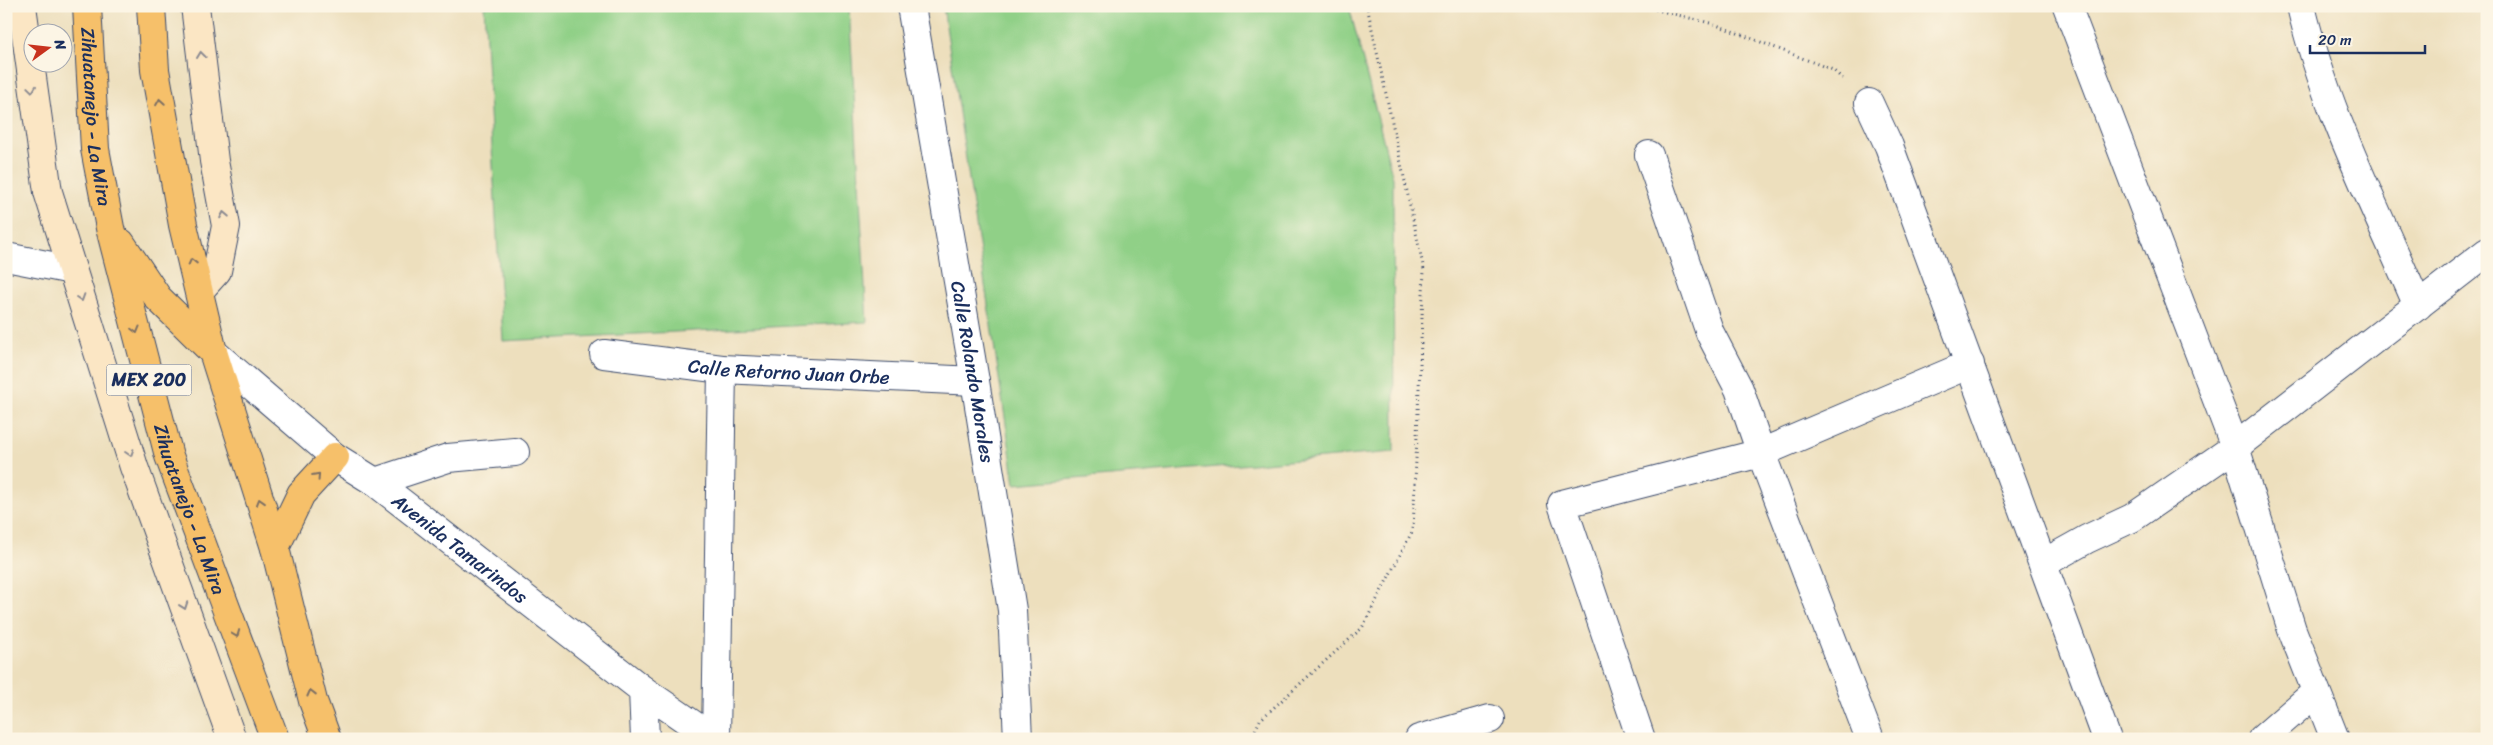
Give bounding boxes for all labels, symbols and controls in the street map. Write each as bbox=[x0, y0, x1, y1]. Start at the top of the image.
north arrow bbox=[22, 22, 72, 72]
scale bar bbox=[2310, 22, 2426, 54]
street label: Zihuatanejo - La Mira bbox=[72, 26, 122, 209]
text: 20 m bbox=[2318, 27, 2352, 53]
text: N bbox=[46, 36, 73, 53]
one-way arrow bbox=[196, 50, 207, 58]
one-way arrow bbox=[27, 85, 37, 94]
one-way arrow bbox=[156, 98, 166, 107]
one-way arrow bbox=[219, 211, 229, 220]
one-way arrow bbox=[187, 258, 197, 266]
street label: Calle Rolando Morales bbox=[942, 278, 1005, 465]
one-way arrow bbox=[75, 293, 85, 302]
one-way arrow bbox=[131, 325, 141, 334]
street label: Calle Retorno Juan Orbe bbox=[686, 348, 891, 393]
road number: MEX 200 bbox=[106, 364, 192, 396]
street label: Zihuatanejo - La Mira bbox=[145, 420, 236, 600]
one-way arrow bbox=[124, 448, 134, 457]
one-way arrow bbox=[312, 473, 321, 482]
street label: Avenida Tamarindos bbox=[384, 484, 536, 612]
one-way arrow bbox=[256, 498, 266, 506]
one-way arrow bbox=[178, 601, 188, 610]
one-way arrow bbox=[230, 629, 240, 638]
one-way arrow bbox=[306, 688, 317, 697]

